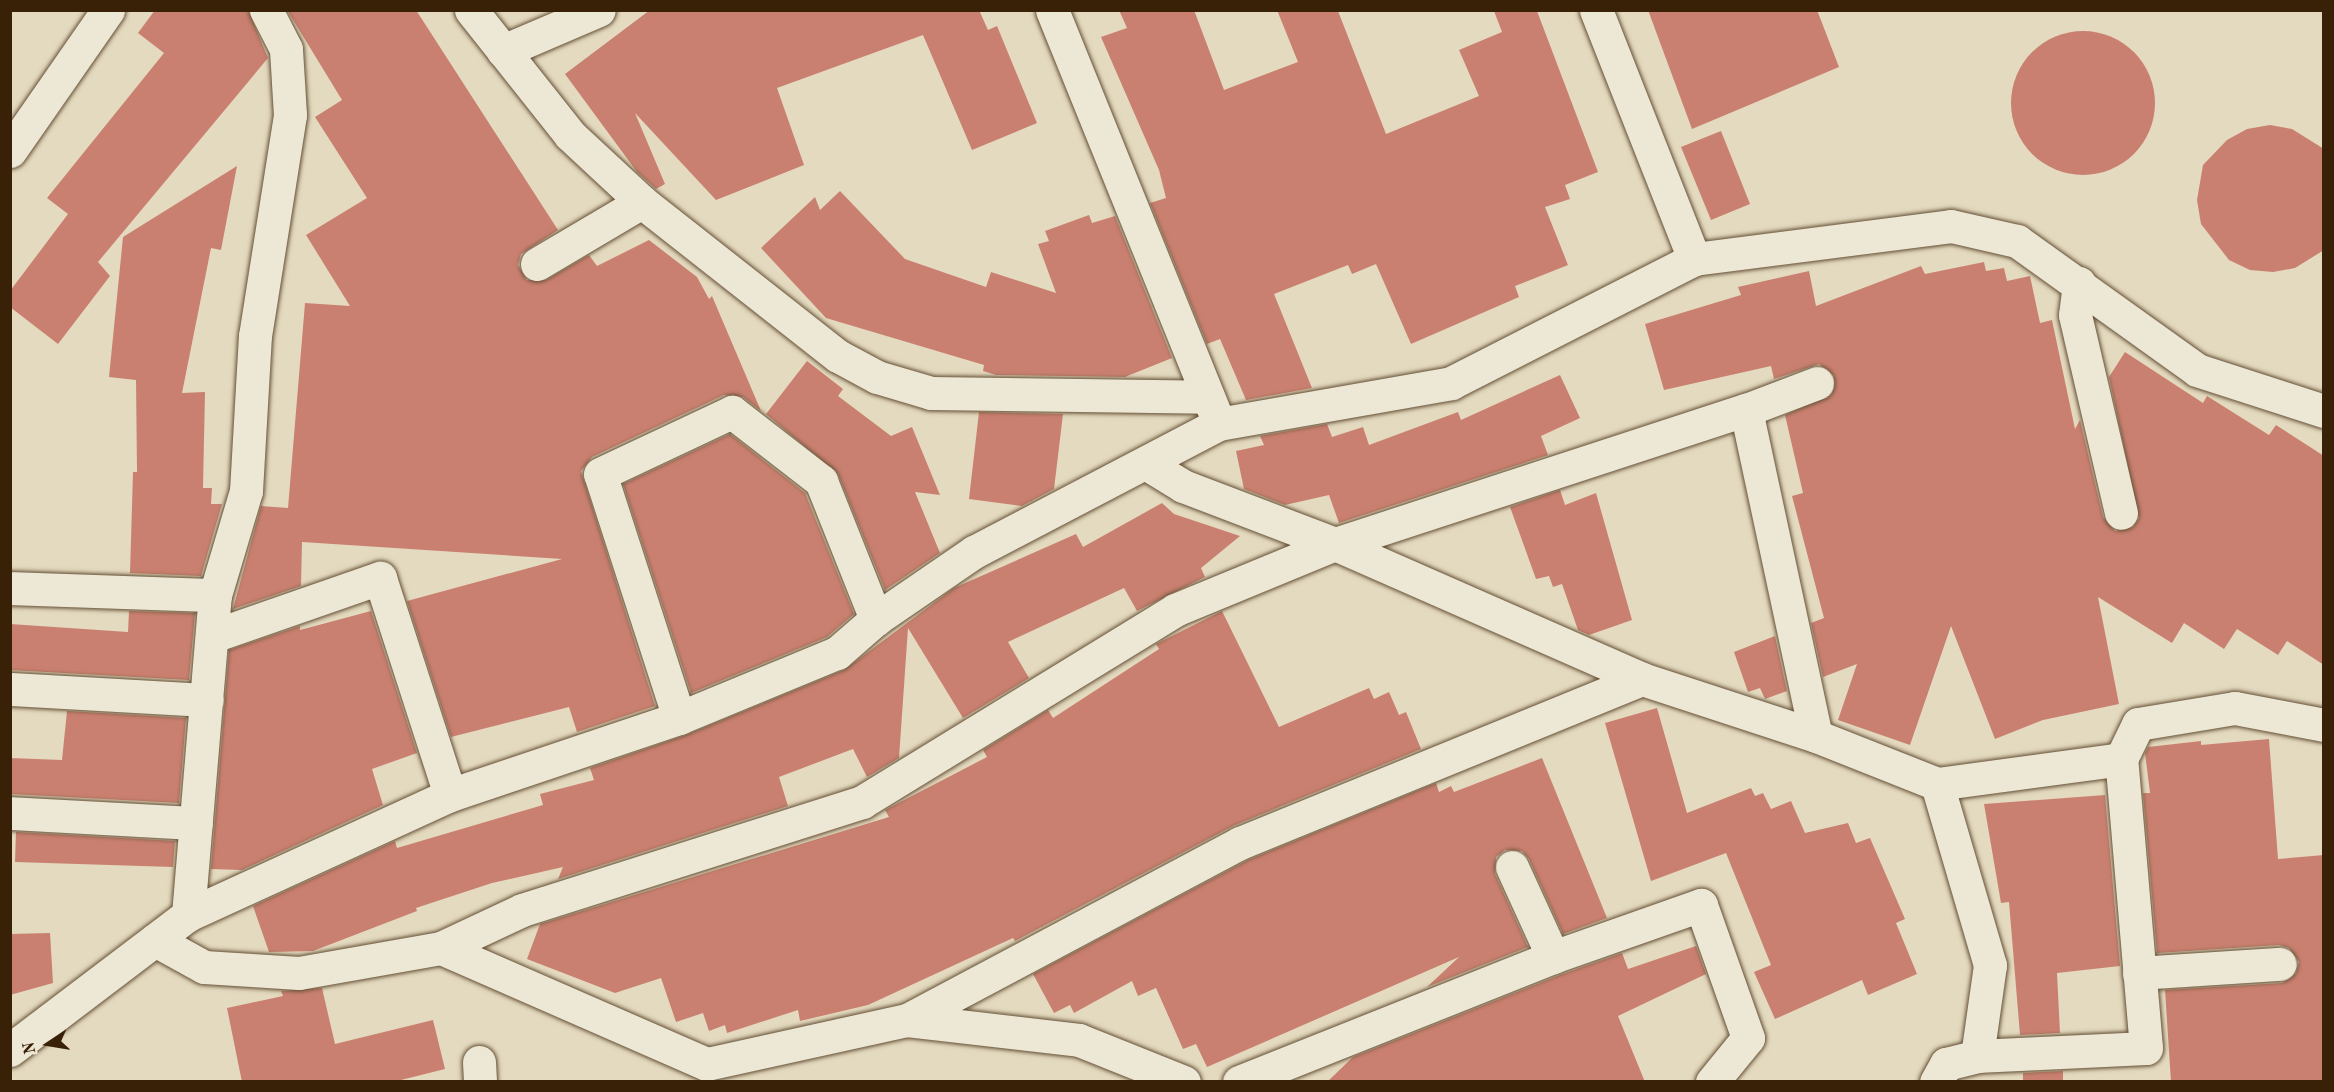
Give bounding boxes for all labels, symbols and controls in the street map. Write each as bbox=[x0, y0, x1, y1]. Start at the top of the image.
north arrow bbox=[18, 1014, 78, 1074]
text: N bbox=[21, 1040, 39, 1055]

